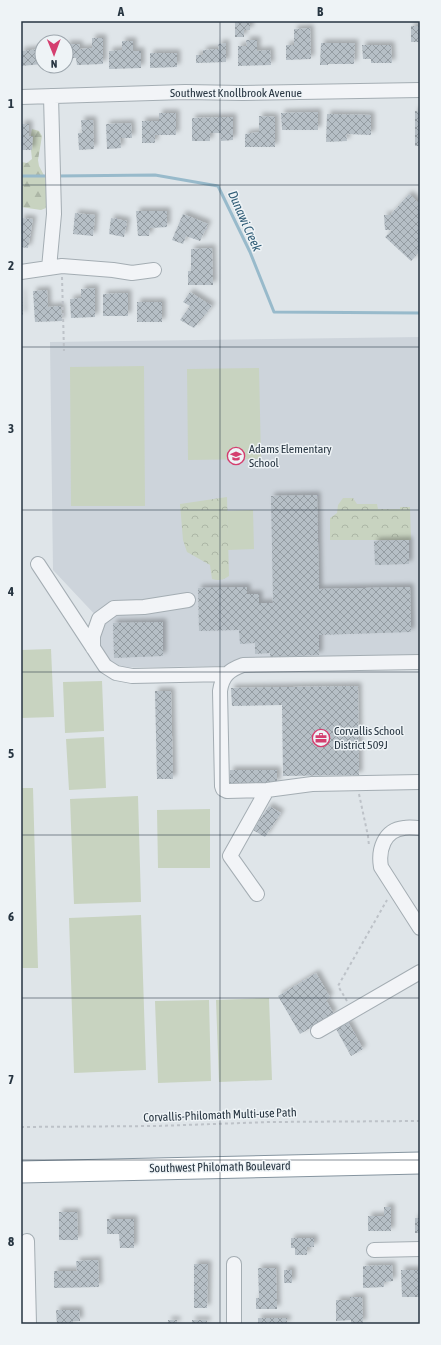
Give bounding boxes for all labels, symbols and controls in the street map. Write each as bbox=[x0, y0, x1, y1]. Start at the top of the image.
text: A bbox=[117, 4, 125, 19]
text: B bbox=[317, 4, 324, 19]
north arrow bbox=[34, 34, 74, 74]
text: N bbox=[51, 58, 58, 70]
street label: Southwest Knollbrook Avenue bbox=[170, 86, 302, 100]
text: 1 bbox=[8, 96, 14, 111]
water label: Dunawi Creek bbox=[225, 188, 265, 254]
text: 2 bbox=[8, 258, 14, 273]
text: 3 bbox=[8, 421, 14, 436]
place label: Adams Elementary School bbox=[249, 442, 332, 470]
school or university icon: Adams Elementary School bbox=[226, 446, 246, 466]
text: 4 bbox=[7, 584, 14, 599]
place label: Corvallis School District 509J bbox=[334, 724, 405, 752]
office icon: Corvallis School District 509J bbox=[311, 728, 331, 748]
text: 5 bbox=[8, 746, 14, 761]
text: 6 bbox=[8, 909, 14, 924]
text: 7 bbox=[8, 1072, 14, 1087]
street label: Corvallis-Philomath Multi-use Path bbox=[143, 1105, 297, 1125]
street label: Southwest Philomath Boulevard bbox=[149, 1159, 291, 1175]
text: 8 bbox=[8, 1234, 14, 1249]

